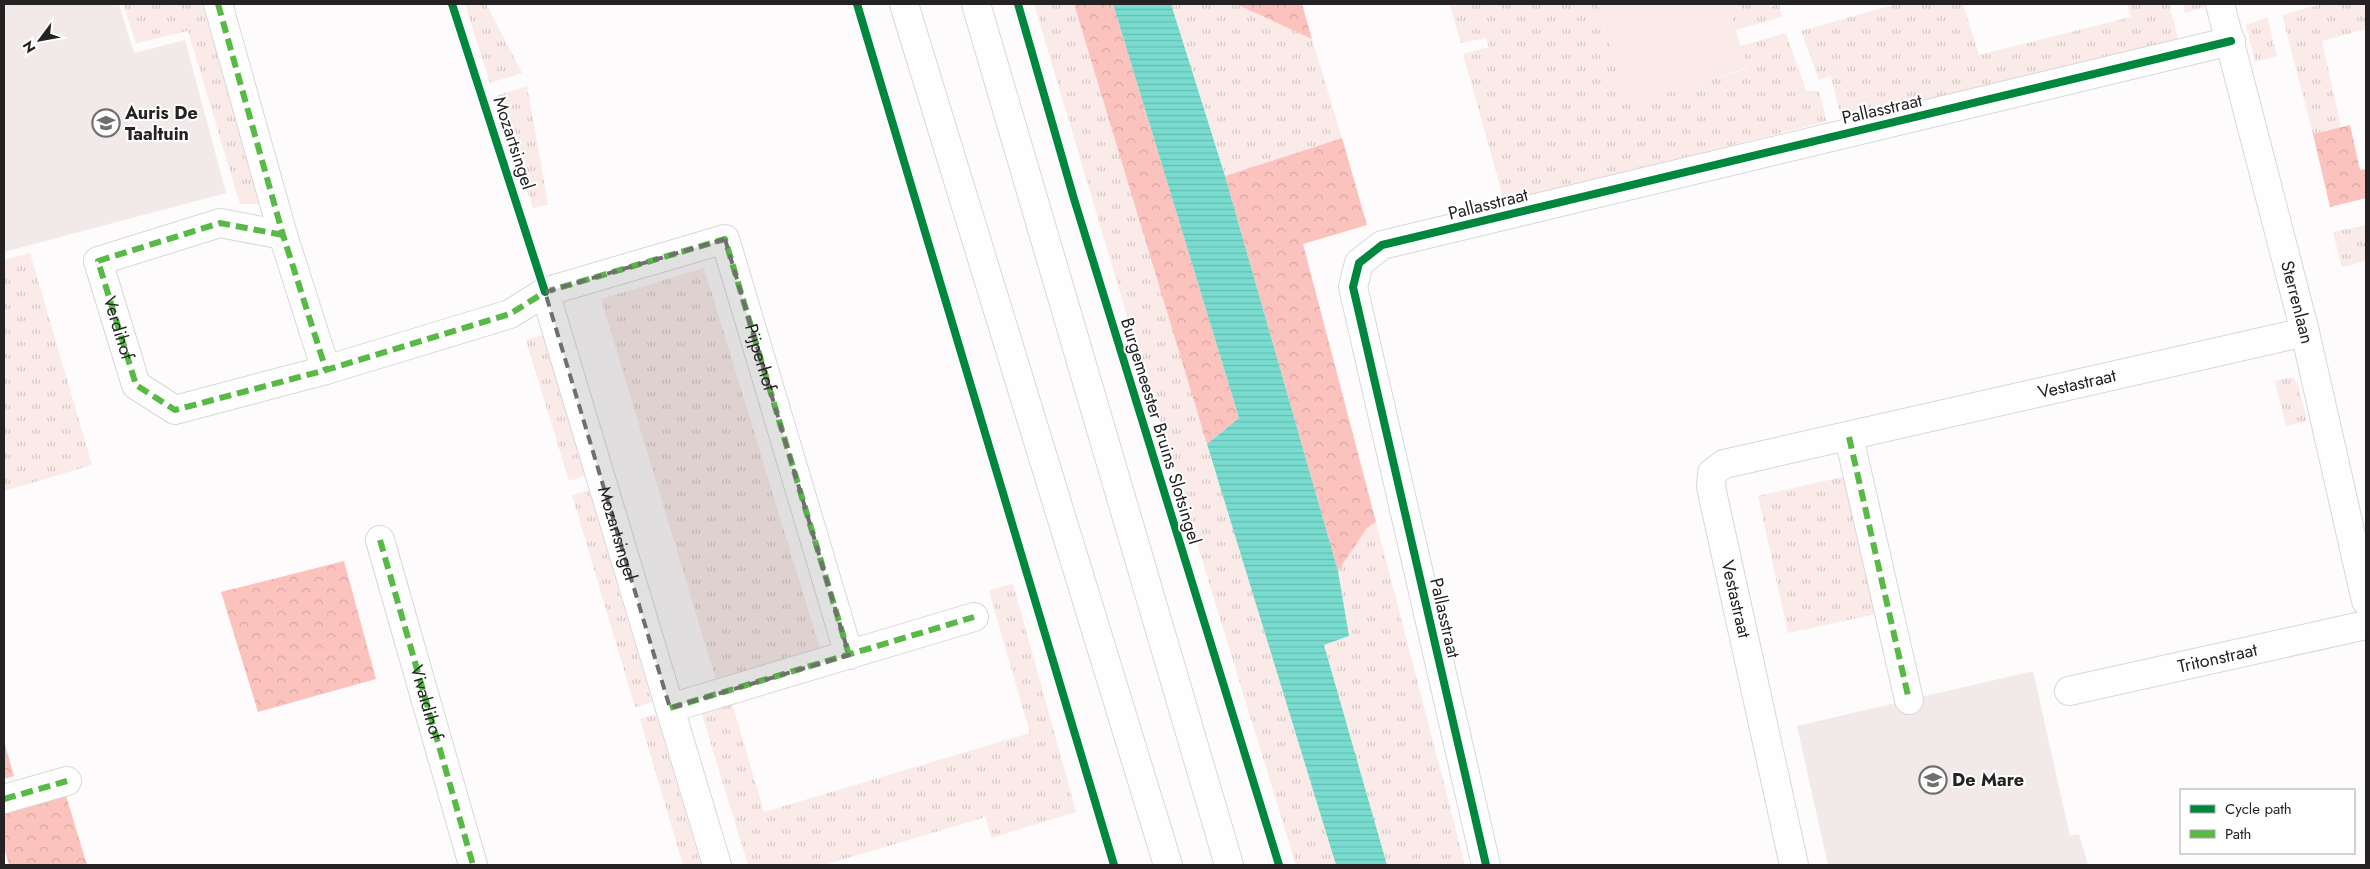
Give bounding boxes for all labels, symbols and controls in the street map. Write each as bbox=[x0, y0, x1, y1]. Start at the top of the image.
north arrow bbox=[15, 15, 65, 65]
text: N bbox=[18, 37, 40, 57]
street label: Pallasstraat bbox=[1839, 87, 1925, 131]
street label: Mozartsingel bbox=[487, 93, 541, 193]
place label: Auris De Taaltuin bbox=[124, 100, 198, 147]
school or university icon: Auris De Taaltuin bbox=[91, 108, 121, 138]
street label: Pallasstraat bbox=[1445, 181, 1531, 226]
street label: Sterrenlaan bbox=[2274, 258, 2320, 346]
street label: Verdihof bbox=[97, 293, 141, 364]
street label: Burgemeester Bruins Slotsingel bbox=[1114, 315, 1208, 547]
street label: Pijperhof bbox=[738, 321, 783, 395]
street label: Vestastraat bbox=[2035, 362, 2119, 405]
street label: Mozartsingel bbox=[591, 483, 644, 583]
street label: Vestastraat bbox=[1714, 557, 1758, 641]
street label: Pallasstraat bbox=[1423, 575, 1467, 661]
street label: Tritonstraat bbox=[2175, 636, 2260, 679]
street label: Vivaldihof bbox=[403, 662, 450, 744]
school or university icon: De Mare bbox=[1918, 765, 1948, 795]
place label: De Mare bbox=[1952, 767, 2024, 793]
legend bbox=[2180, 789, 2355, 854]
text: Cycle path bbox=[2225, 798, 2292, 820]
text: Path bbox=[2225, 823, 2251, 845]

